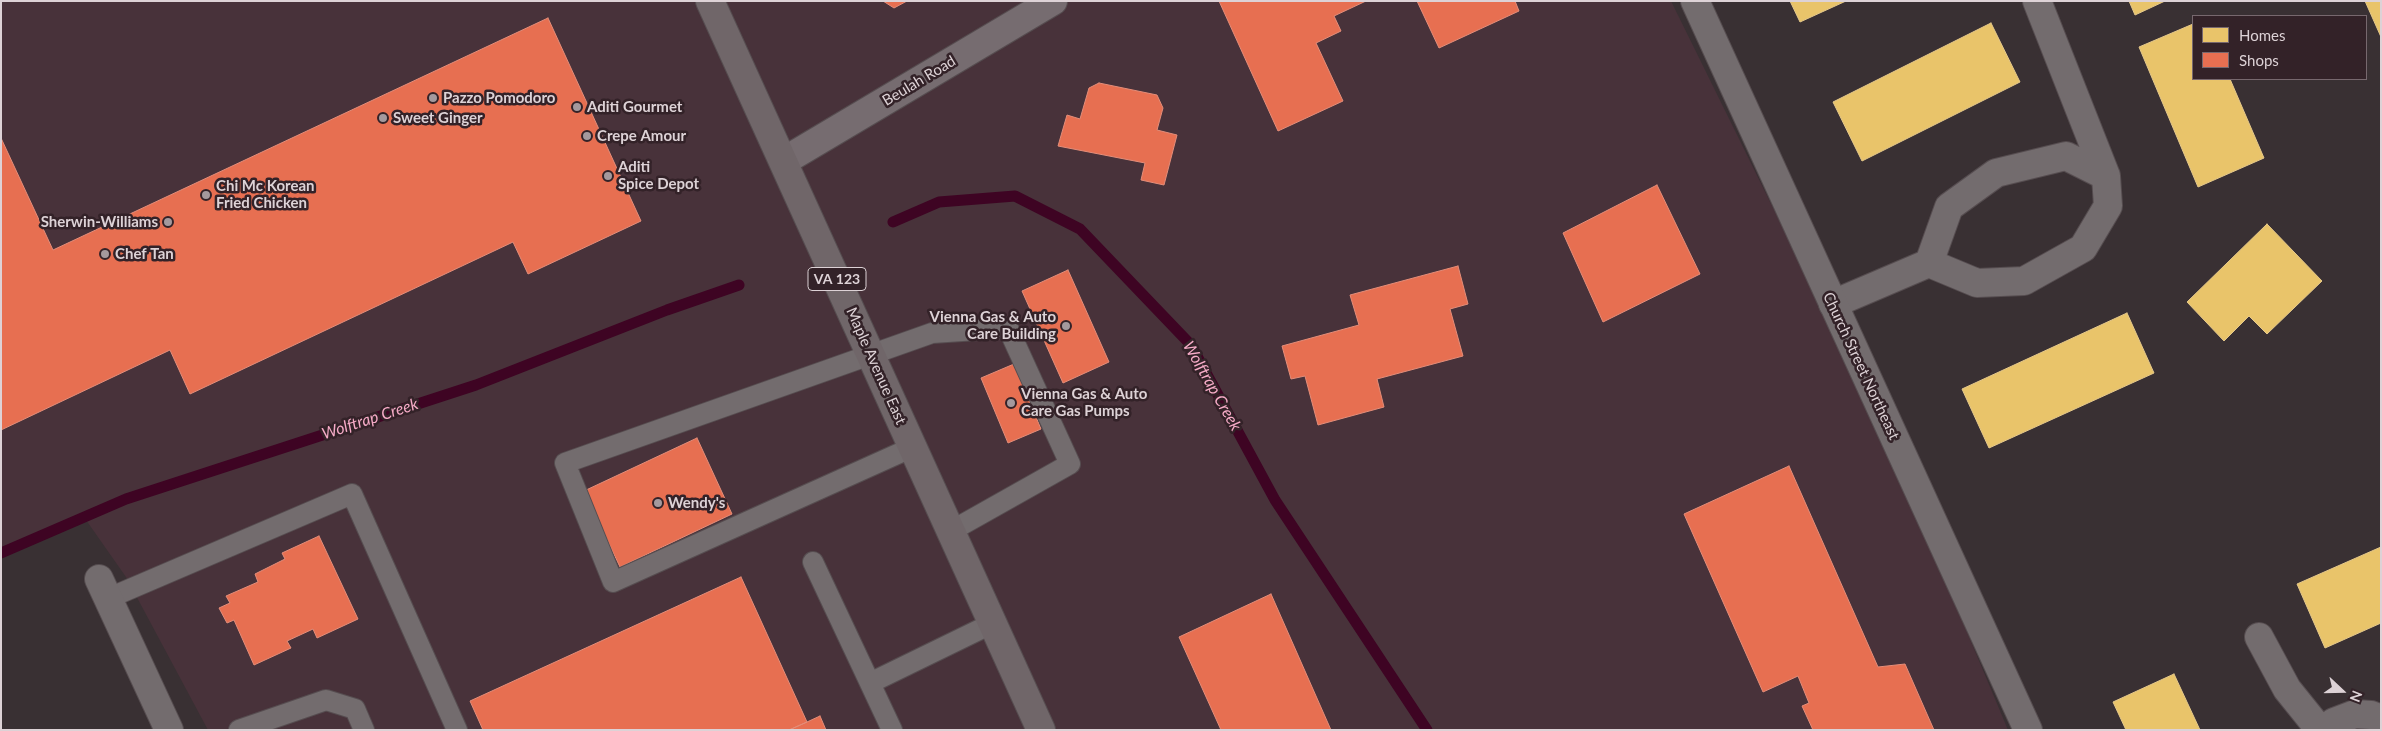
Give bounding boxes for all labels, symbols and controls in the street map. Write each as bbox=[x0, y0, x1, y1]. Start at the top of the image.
legend bbox=[2192, 15, 2367, 80]
text: Homes bbox=[2239, 26, 2285, 44]
text: Shops bbox=[2239, 51, 2279, 69]
street label: Beulah Road bbox=[879, 52, 959, 110]
place label: Pazzo Pomodoro bbox=[443, 89, 555, 107]
marker: Pazzo Pomodoro bbox=[427, 92, 439, 104]
place label: Aditi Gourmet bbox=[587, 98, 682, 116]
marker: Aditi Gourmet bbox=[571, 101, 583, 113]
place label: Sweet Ginger bbox=[393, 109, 483, 127]
marker: Sweet Ginger bbox=[377, 112, 389, 124]
place label: Crepe Amour bbox=[597, 127, 686, 145]
marker: Crepe Amour bbox=[581, 130, 593, 142]
place label: Aditi Spice Depot bbox=[618, 158, 699, 193]
marker: Aditi Spice Depot bbox=[602, 170, 614, 182]
place label: Chi Mc Korean Fried Chicken bbox=[216, 177, 314, 212]
marker: Chi Mc Korean Fried Chicken bbox=[200, 189, 212, 201]
place label: Sherwin-Williams bbox=[41, 213, 158, 231]
marker: Sherwin-Williams bbox=[162, 216, 174, 228]
place label: Chef Tan bbox=[115, 245, 174, 263]
marker: Chef Tan bbox=[99, 248, 111, 260]
road number: VA 123 bbox=[808, 268, 866, 290]
street label: Church Street Northeast bbox=[1819, 289, 1903, 443]
street label: Maple Avenue East bbox=[842, 305, 910, 427]
place label: Vienna Gas & Auto Care Building bbox=[930, 308, 1056, 343]
marker: Vienna Gas & Auto Care Building bbox=[1060, 320, 1072, 332]
water label: Wolftrap Creek bbox=[1179, 338, 1245, 434]
place label: Vienna Gas & Auto Care Gas Pumps bbox=[1021, 385, 1147, 420]
water label: Wolftrap Creek bbox=[319, 394, 421, 444]
marker: Vienna Gas & Auto Care Gas Pumps bbox=[1005, 397, 1017, 409]
place label: Wendy's bbox=[668, 494, 725, 512]
marker: Wendy's bbox=[652, 497, 664, 509]
north arrow bbox=[2317, 666, 2367, 716]
text: N bbox=[2347, 688, 2366, 705]

